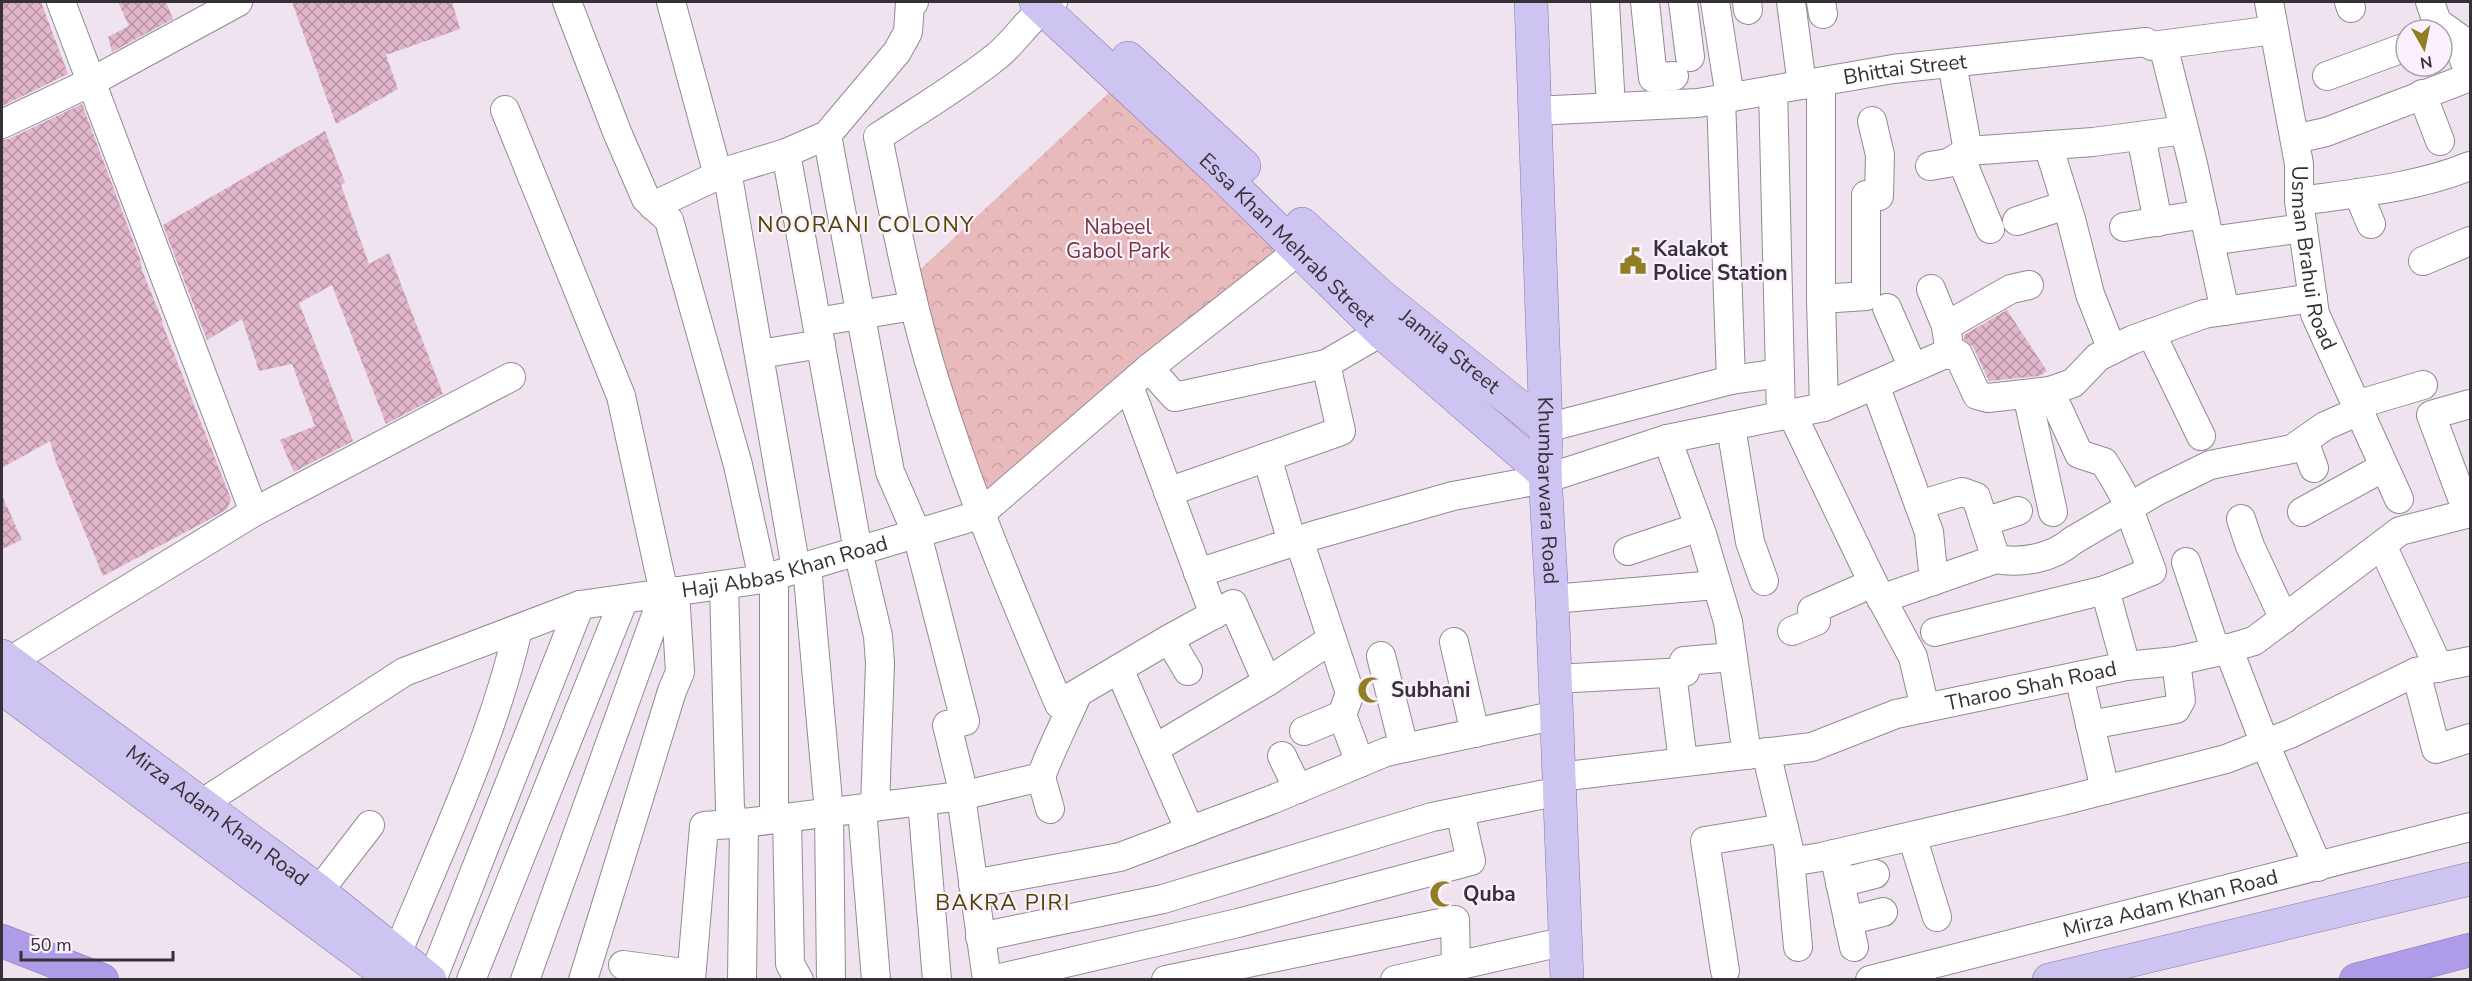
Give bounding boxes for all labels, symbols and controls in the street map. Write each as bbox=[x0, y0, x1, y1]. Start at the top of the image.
north arrow bbox=[2394, 18, 2454, 78]
street label: Bhittai Street bbox=[1841, 47, 1969, 91]
text: N bbox=[2419, 50, 2434, 74]
street label: Essa Khan Mehrab Street bbox=[1193, 147, 1382, 333]
street label: Usman Brahui Road bbox=[2285, 165, 2343, 354]
district label: NOORANI COLONY bbox=[757, 210, 975, 240]
park label: Nabeel Gabol Park bbox=[1066, 213, 1170, 265]
place label: Kalakot Police Station bbox=[1653, 235, 1788, 287]
public building icon: Kalakot Police Station bbox=[1618, 246, 1648, 276]
street label: Jamila Street bbox=[1393, 302, 1506, 400]
street label: Khumbarwara Road bbox=[1531, 396, 1565, 585]
street label: Haji Abbas Khan Road bbox=[680, 529, 891, 604]
street label: Tharoo Shah Road bbox=[1943, 654, 2119, 717]
mosque icon: Subhani bbox=[1356, 675, 1386, 705]
place label: Subhani bbox=[1391, 676, 1470, 704]
street label: Mirza Adam Khan Road bbox=[120, 739, 314, 893]
street label: Mirza Adam Khan Road bbox=[2060, 863, 2281, 944]
mosque icon: Quba bbox=[1428, 879, 1458, 909]
place label: Quba bbox=[1463, 880, 1516, 908]
district label: BAKRA PIRI bbox=[935, 888, 1071, 918]
scale bar bbox=[21, 924, 172, 962]
text: 50 m bbox=[30, 933, 72, 957]

